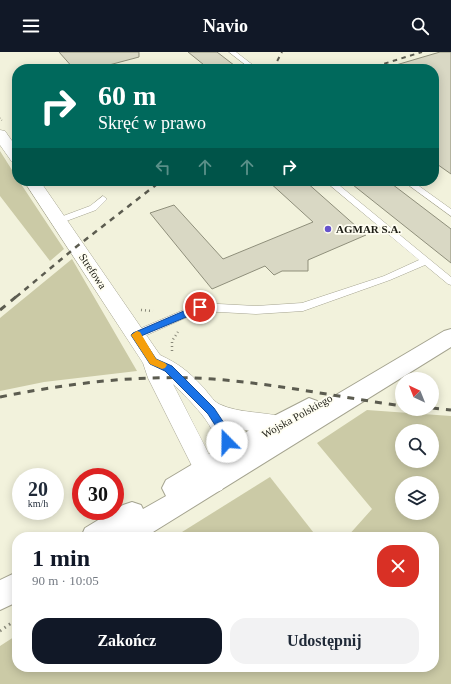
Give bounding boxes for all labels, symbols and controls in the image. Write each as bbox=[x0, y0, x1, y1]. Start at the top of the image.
icon: menu bbox=[20, 15, 42, 37]
icon: search bbox=[409, 15, 431, 37]
text: Navio bbox=[203, 16, 248, 36]
icon: right bbox=[32, 80, 84, 132]
text: 60 m bbox=[98, 80, 156, 111]
text: Skręć w prawo bbox=[98, 113, 206, 133]
icon: left bbox=[152, 156, 174, 178]
icon: ahead bbox=[194, 156, 216, 178]
icon: ahead bbox=[236, 156, 258, 178]
icon: right bbox=[278, 156, 300, 178]
place label: AGMAR S.A. bbox=[336, 223, 401, 235]
marker: AGMAR S.A. bbox=[323, 224, 333, 234]
street label: Strefowa bbox=[77, 251, 109, 291]
pin bbox=[183, 290, 217, 324]
icon: arrive bbox=[189, 296, 211, 318]
north arrow bbox=[395, 372, 439, 416]
map controls bbox=[395, 372, 439, 520]
street label: Wojska Polskiego bbox=[260, 391, 335, 440]
position arrow bbox=[206, 421, 248, 463]
button: search bbox=[395, 424, 439, 468]
speed limit sign: 30 bbox=[72, 468, 124, 520]
button: layers bbox=[395, 476, 439, 520]
text: 20 bbox=[28, 478, 48, 500]
text: km/h bbox=[28, 498, 48, 509]
text: 1 min bbox=[32, 545, 90, 571]
button: close bbox=[377, 545, 419, 587]
text: 90 m · 10:05 bbox=[32, 573, 99, 588]
button: Zakończ bbox=[32, 618, 222, 664]
button: Udostępnij bbox=[230, 618, 419, 664]

